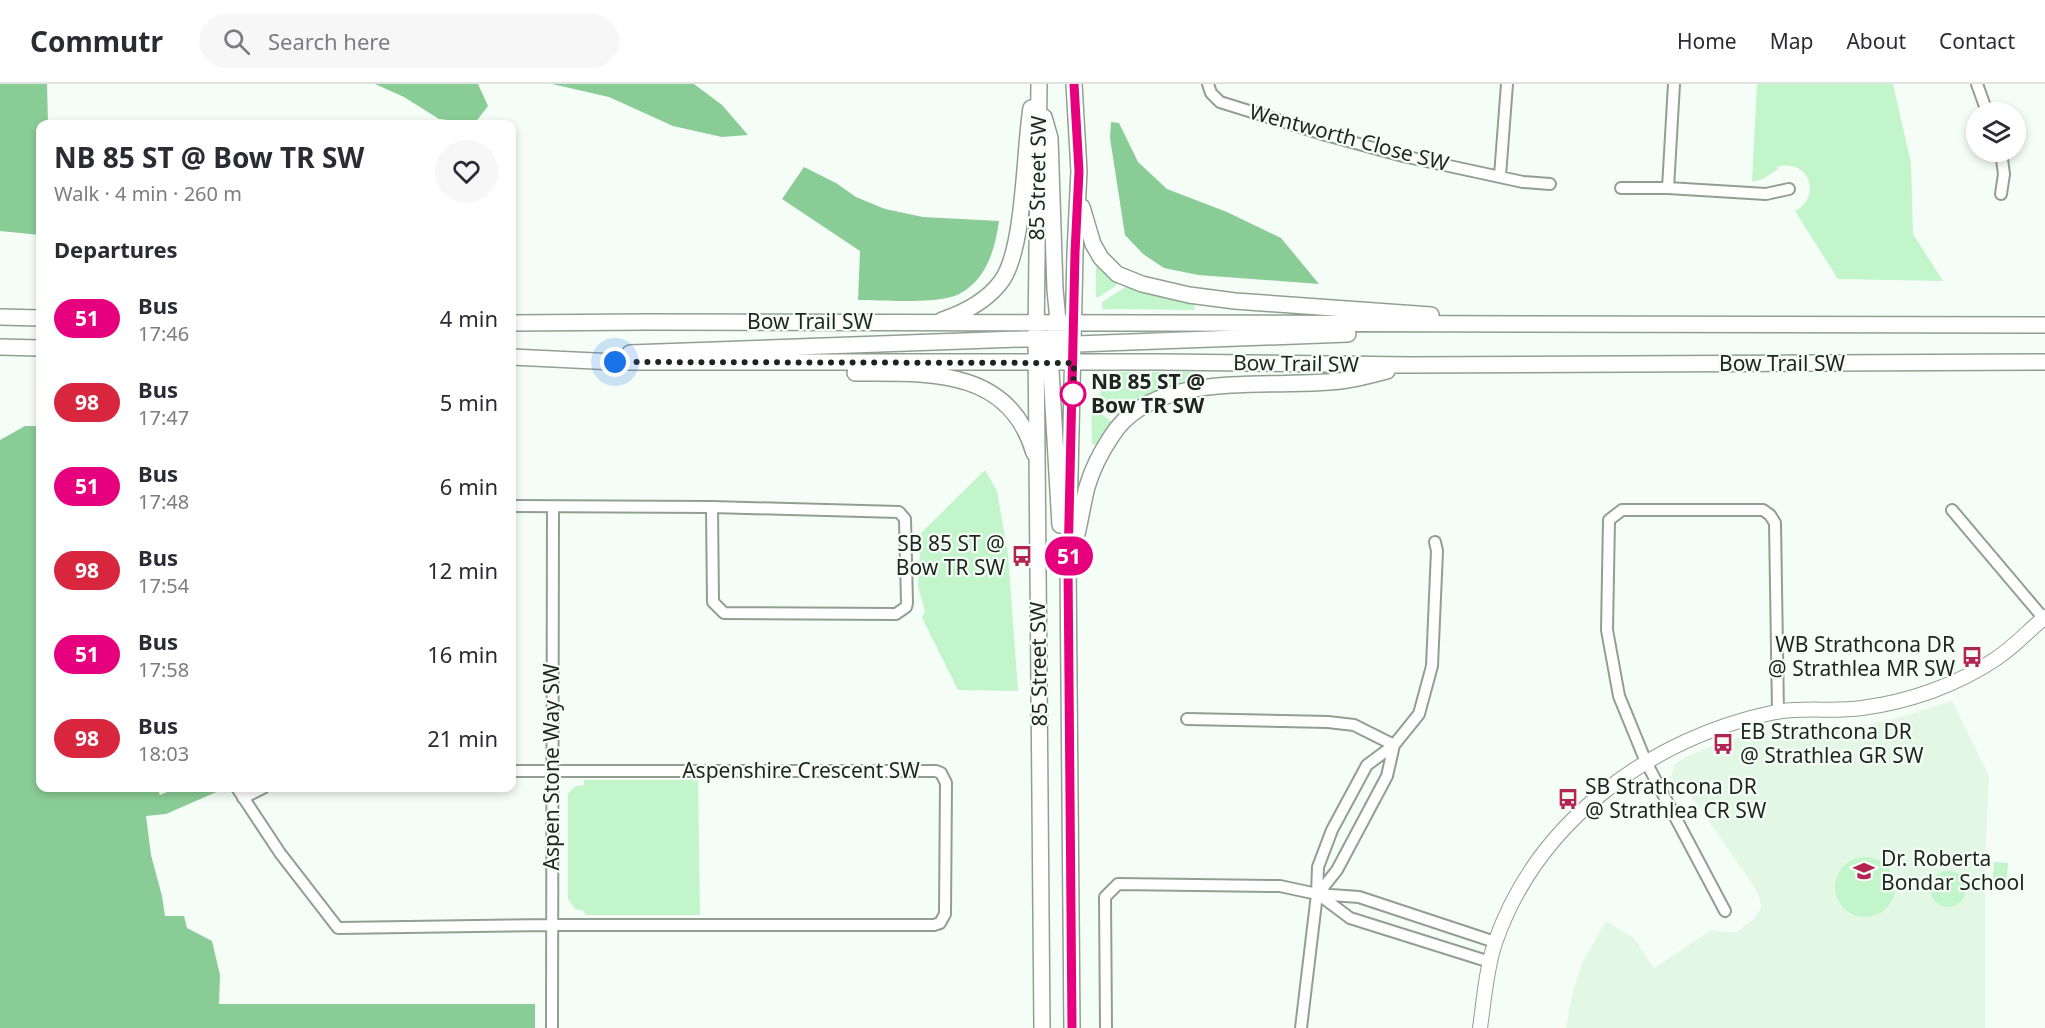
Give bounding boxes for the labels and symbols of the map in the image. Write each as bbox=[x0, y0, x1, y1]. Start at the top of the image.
street label: Wentworth Close SW bbox=[1247, 97, 1452, 177]
street label: 85 Street SW bbox=[1022, 115, 1052, 241]
street label: Bow Trail SW bbox=[747, 307, 873, 335]
your location bbox=[600, 347, 630, 377]
street label: Bow Trail SW bbox=[1233, 348, 1360, 378]
street label: Bow Trail SW bbox=[1719, 349, 1845, 377]
place label: NB 85 ST @ Bow TR SW bbox=[1091, 367, 1205, 419]
marker: NB 85 ST @ Bow TR SW bbox=[1060, 381, 1086, 407]
place label: SB 85 ST @ Bow TR SW bbox=[896, 529, 1005, 581]
line badge: 51 bbox=[1042, 536, 1096, 576]
bus stop icon: SB 85 ST @ Bow TR SW bbox=[1010, 544, 1034, 568]
street label: 85 Street SW bbox=[1023, 601, 1053, 727]
place label: WB Strathcona DR @ Strathlea MR SW bbox=[1768, 630, 1955, 682]
bus stop icon: WB Strathcona DR @ Strathlea MR SW bbox=[1960, 645, 1984, 669]
street label: Aspen Stone Way SW bbox=[537, 663, 565, 870]
place label: EB Strathcona DR @ Strathlea GR SW bbox=[1740, 717, 1924, 769]
bus stop icon: EB Strathcona DR @ Strathlea GR SW bbox=[1711, 732, 1735, 756]
street label: Aspenshire Crescent SW bbox=[682, 756, 920, 784]
place label: SB Strathcona DR @ Strathlea CR SW bbox=[1585, 772, 1767, 824]
bus stop icon: SB Strathcona DR @ Strathlea CR SW bbox=[1556, 787, 1580, 811]
place label: Dr. Roberta Bondar School bbox=[1881, 844, 2025, 896]
school or university icon: Dr. Roberta Bondar School bbox=[1852, 859, 1876, 883]

